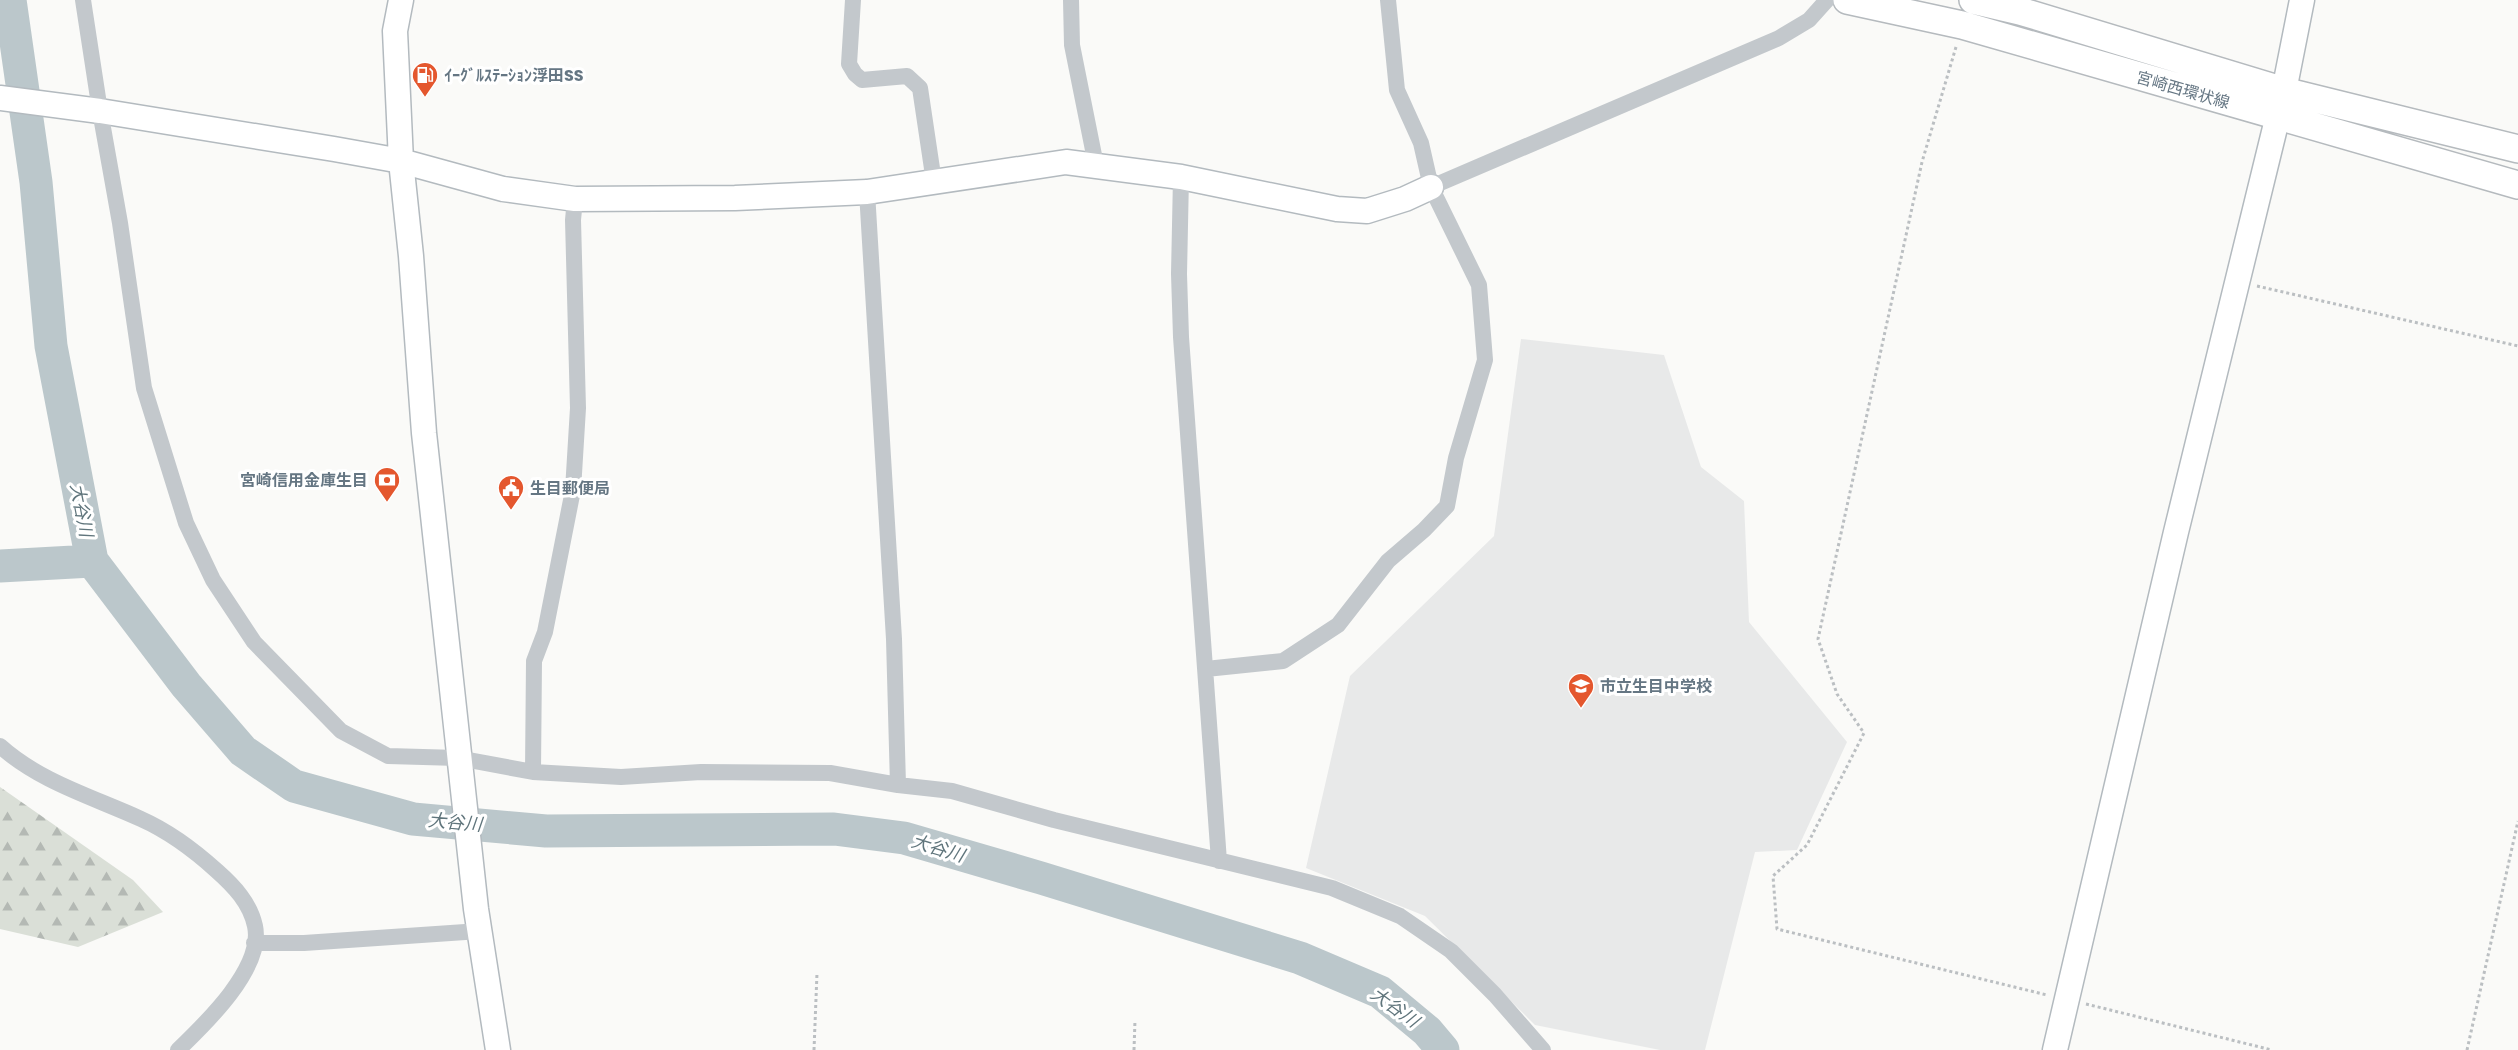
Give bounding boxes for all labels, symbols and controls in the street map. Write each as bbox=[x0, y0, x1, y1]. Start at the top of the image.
fuel station icon: ｲｰｸﾞﾙｽﾃｰｼｮﾝ浮田SS bbox=[410, 60, 440, 98]
place label: ｲｰｸﾞﾙｽﾃｰｼｮﾝ浮田SS bbox=[444, 64, 584, 87]
street label: 宮崎西環状線 bbox=[2134, 66, 2232, 114]
bank icon: 宮崎信用金庫生目 bbox=[372, 465, 402, 503]
place label: 宮崎信用金庫生目 bbox=[240, 469, 368, 492]
public building icon: 生目郵便局 bbox=[496, 473, 526, 511]
place label: 生目郵便局 bbox=[530, 477, 610, 500]
water label: 大谷川 bbox=[65, 481, 100, 541]
school or university icon: 市立生目中学校 bbox=[1566, 671, 1596, 709]
place label: 市立生目中学校 bbox=[1600, 675, 1712, 698]
water label: 大谷川 bbox=[427, 807, 485, 837]
water label: 大谷川 bbox=[909, 828, 969, 868]
water label: 大谷川 bbox=[1366, 981, 1426, 1034]

